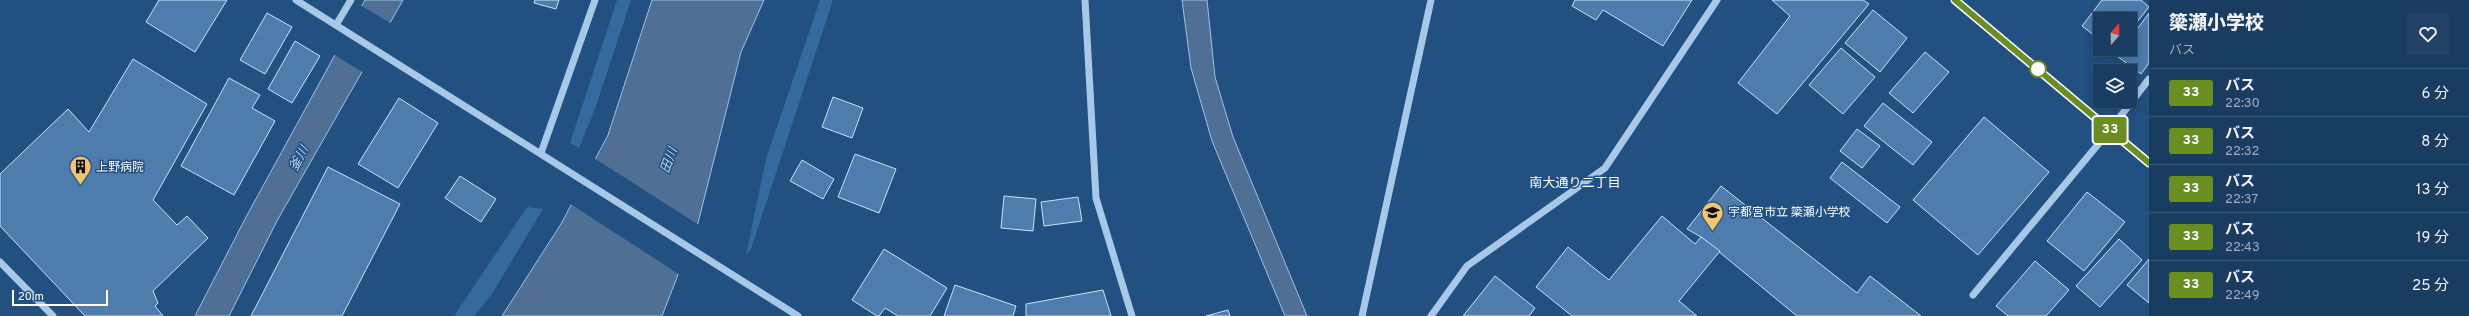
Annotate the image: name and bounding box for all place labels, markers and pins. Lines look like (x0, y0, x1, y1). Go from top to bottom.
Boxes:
unlabelled marker (2029, 60, 2047, 78)
building icon: 上野病院 (67, 154, 93, 187)
place label: 上野病院 (96, 160, 144, 176)
school or university icon: 宇都宮市立 簗瀬小学校 (1700, 199, 1726, 232)
place label: 宇都宮市立 簗瀬小学校 (1728, 205, 1851, 221)

